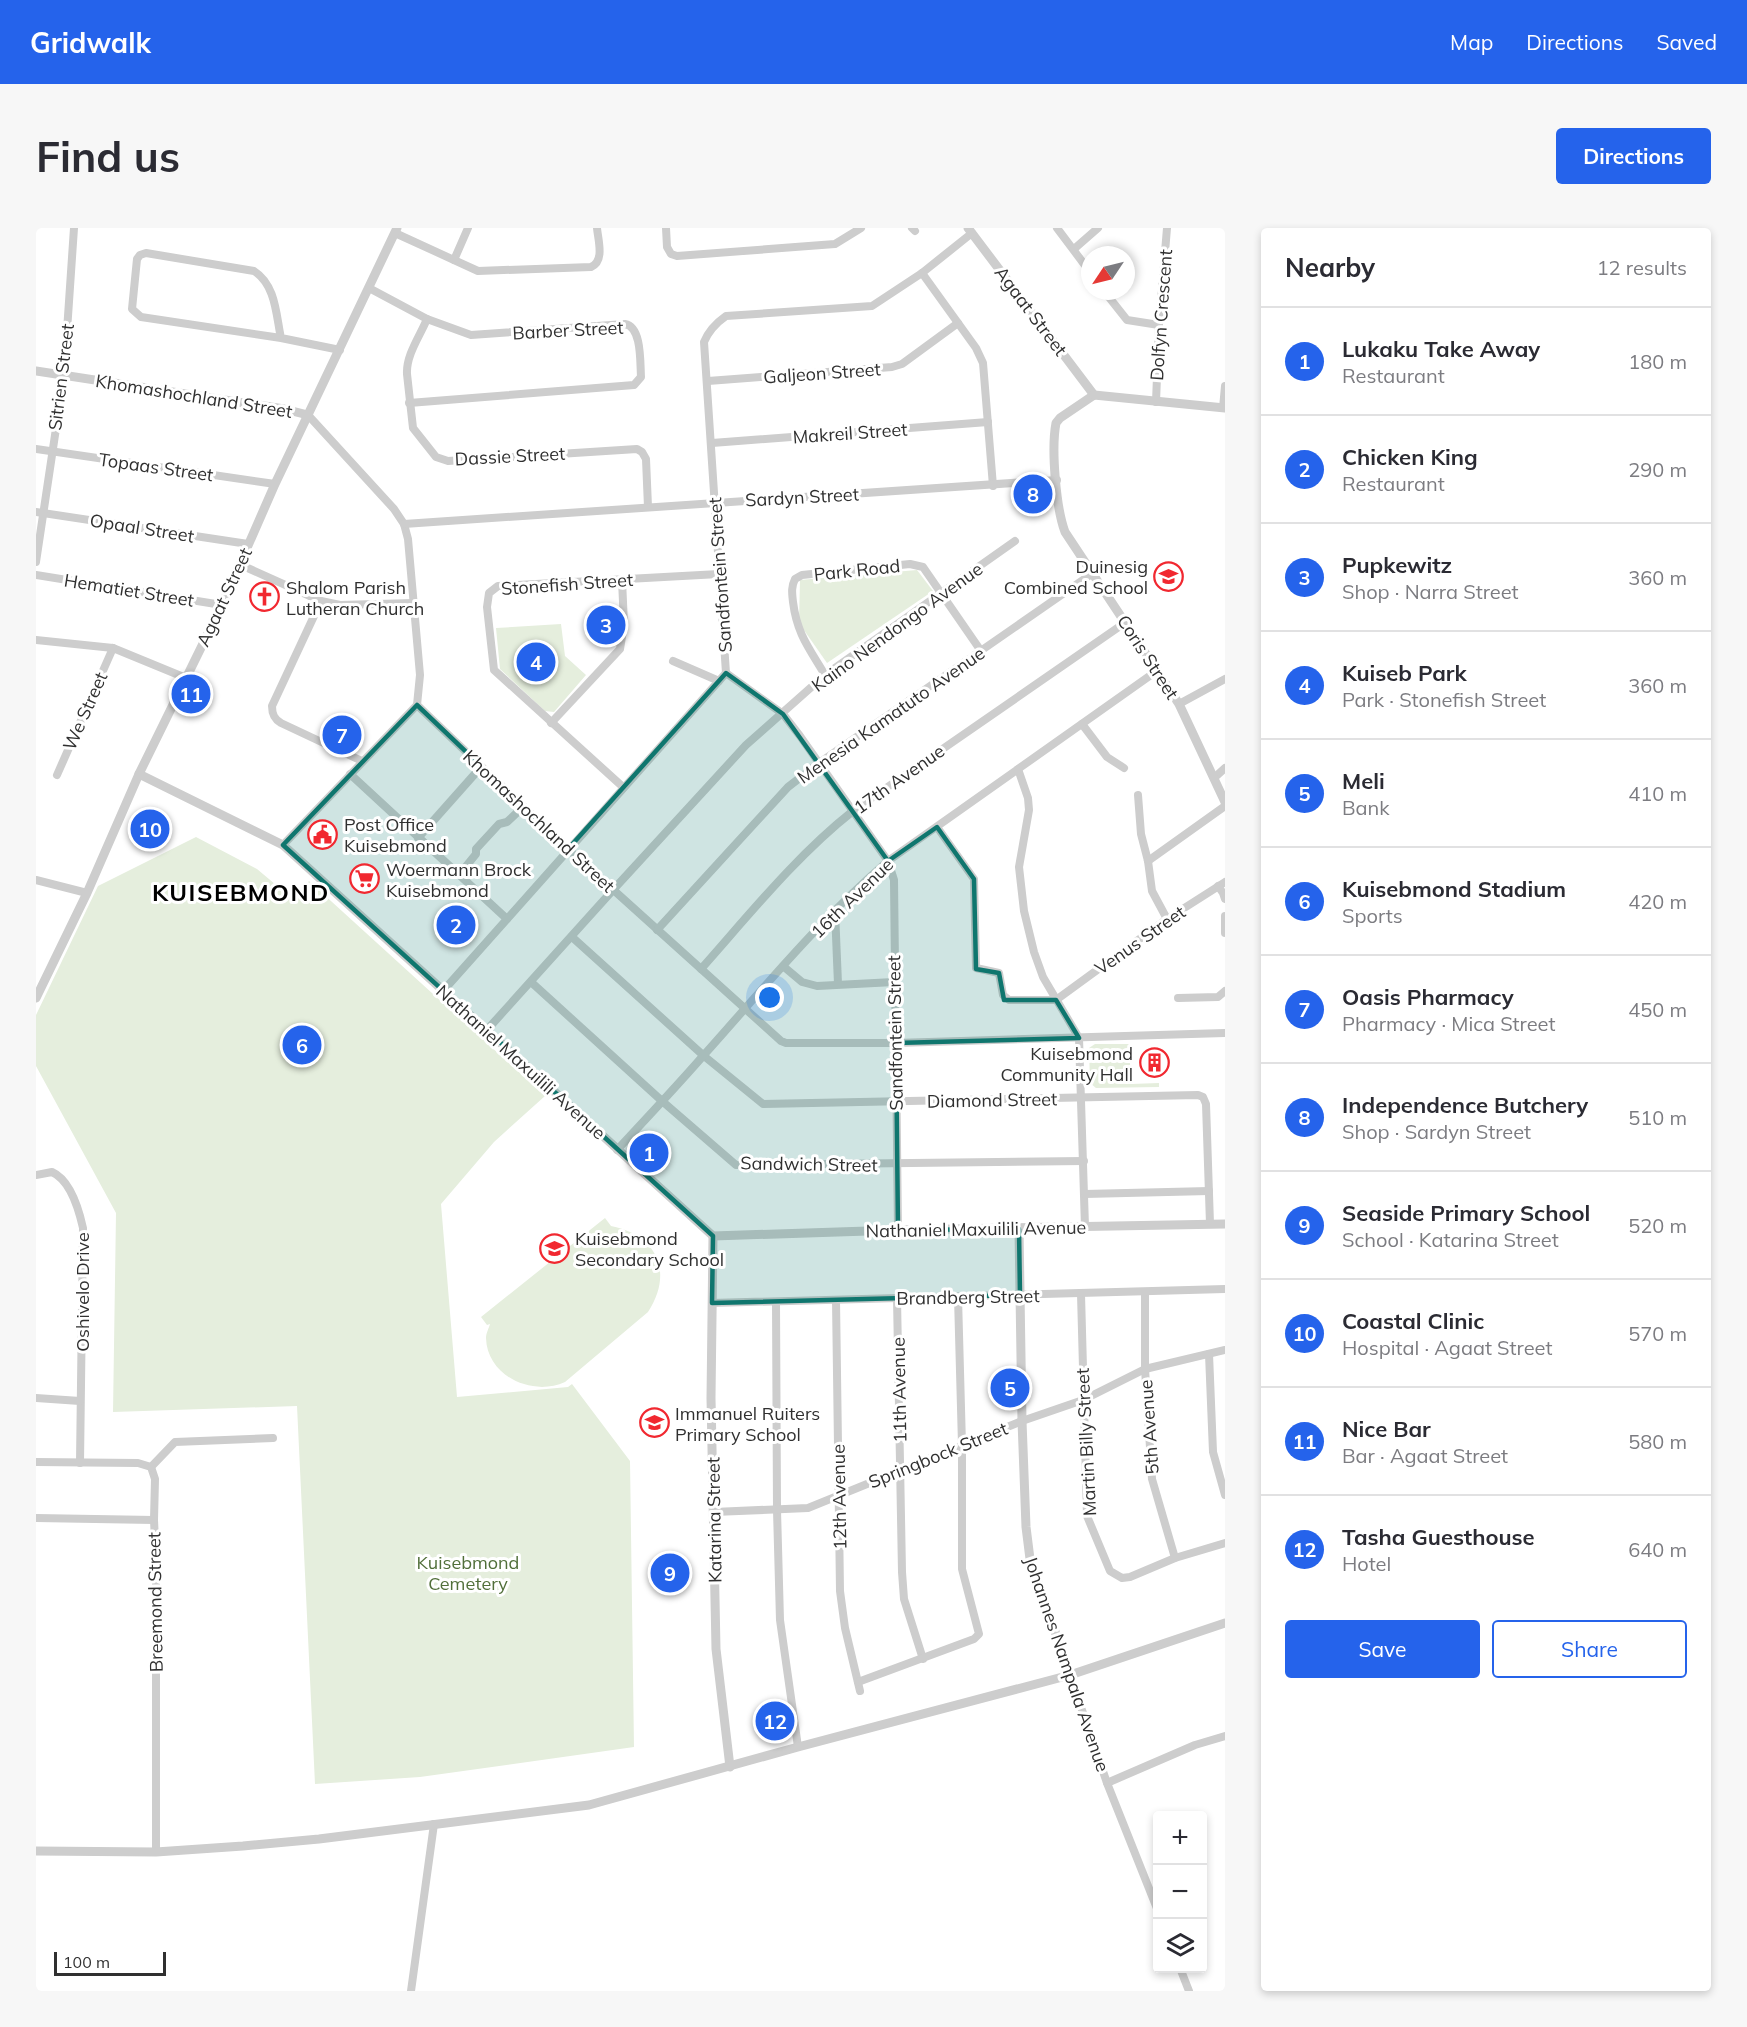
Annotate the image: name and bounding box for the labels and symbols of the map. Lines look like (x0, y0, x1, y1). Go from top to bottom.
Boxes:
north arrow (1081, 246, 1135, 300)
street label: Dolfyn Crescent (1145, 249, 1177, 381)
street label: Agaat Street (990, 262, 1072, 360)
street label: Barber Street (512, 316, 624, 344)
street label: Sitrien Street (43, 322, 79, 432)
street label: Galjeon Street (763, 357, 881, 389)
street label: Khomashochland Street (94, 369, 294, 423)
street label: Makreil Street (792, 418, 908, 448)
street label: Dassie Street (454, 442, 566, 470)
street label: Topaas Street (97, 448, 215, 486)
pin: 8 (1014, 472, 1052, 516)
street label: Sardyn Street (745, 483, 859, 511)
street label: Sandfontein Street (703, 497, 737, 653)
street label: Opaal Street (88, 508, 196, 548)
street label: Agaat Street (191, 544, 257, 650)
street label: Park Road (813, 554, 901, 586)
place label: Duinesig Combined School (1004, 555, 1148, 599)
street label: Kaino Nendongo Avenue (807, 557, 987, 697)
school or university icon: Duinesig Combined School (1153, 560, 1185, 592)
street label: Hematiet Street (62, 568, 196, 612)
street label: Stonefish Street (500, 568, 634, 600)
place label: Shalom Parish Lutheran Church (286, 576, 424, 620)
church icon: Shalom Parish Lutheran Church (249, 581, 281, 613)
pin: 3 (586, 602, 626, 648)
street label: Coris Street (1112, 610, 1184, 704)
pin: 4 (516, 640, 556, 684)
street label: Menesia Kamatuto Avenue (793, 641, 989, 789)
street label: We Street (58, 668, 112, 754)
pin: 11 (172, 672, 210, 716)
pin: 7 (322, 712, 362, 758)
street label: 17th Avenue (849, 739, 949, 819)
street label: Khomashochland Street (458, 745, 620, 897)
pin: 10 (130, 806, 170, 852)
place label: Post Office Kuisebmond (344, 813, 447, 857)
public building icon: Post Office Kuisebmond (307, 818, 339, 850)
street label: 16th Avenue (806, 853, 898, 943)
place label: Woermann Brock Kuisebmond (386, 858, 532, 902)
supermarket icon: Woermann Brock Kuisebmond (349, 863, 381, 895)
district label: KUISEBMOND (152, 877, 330, 907)
street label: Venus Street (1090, 900, 1190, 980)
pin: 2 (436, 902, 476, 948)
street label: Sandfontein Street (882, 955, 908, 1111)
street label: Nathaniel Maxuilili Avenue (431, 980, 611, 1144)
your location (755, 983, 784, 1012)
pin: 6 (282, 1022, 322, 1068)
place label: Kuisebmond Community Hall (1000, 1042, 1133, 1086)
building icon: Kuisebmond Community Hall (1138, 1047, 1170, 1079)
street label: Diamond Street (927, 1087, 1057, 1113)
pin: 1 (630, 1130, 668, 1176)
street label: Sandwich Street (740, 1151, 878, 1177)
street label: Nathaniel Maxuilili Avenue (866, 1216, 1086, 1242)
place label: Kuisebmond Secondary School (575, 1227, 724, 1271)
street label: Oshivelo Drive (71, 1232, 94, 1352)
school or university icon: Kuisebmond Secondary School (538, 1232, 570, 1264)
street label: Brandberg Street (896, 1284, 1040, 1310)
street label: 11th Avenue (887, 1337, 911, 1443)
pin: 5 (990, 1366, 1030, 1410)
street label: Martin Billy Street (1071, 1367, 1101, 1517)
street label: 5th Avenue (1134, 1379, 1164, 1475)
place label: Immanuel Ruiters Primary School (675, 1402, 820, 1446)
school or university icon: Immanuel Ruiters Primary School (638, 1407, 670, 1439)
street label: Springbock Street (865, 1417, 1011, 1493)
street label: 12th Avenue (827, 1444, 851, 1550)
street label: Katarina Street (701, 1457, 727, 1583)
street label: Breemond Street (142, 1532, 168, 1672)
pin: 9 (650, 1550, 690, 1596)
park label: Kuisebmond Cemetery (417, 1551, 519, 1595)
street label: Johannes Nampala Avenue (1019, 1553, 1115, 1775)
pin: 12 (756, 1698, 794, 1744)
scale bar (54, 1949, 166, 1976)

